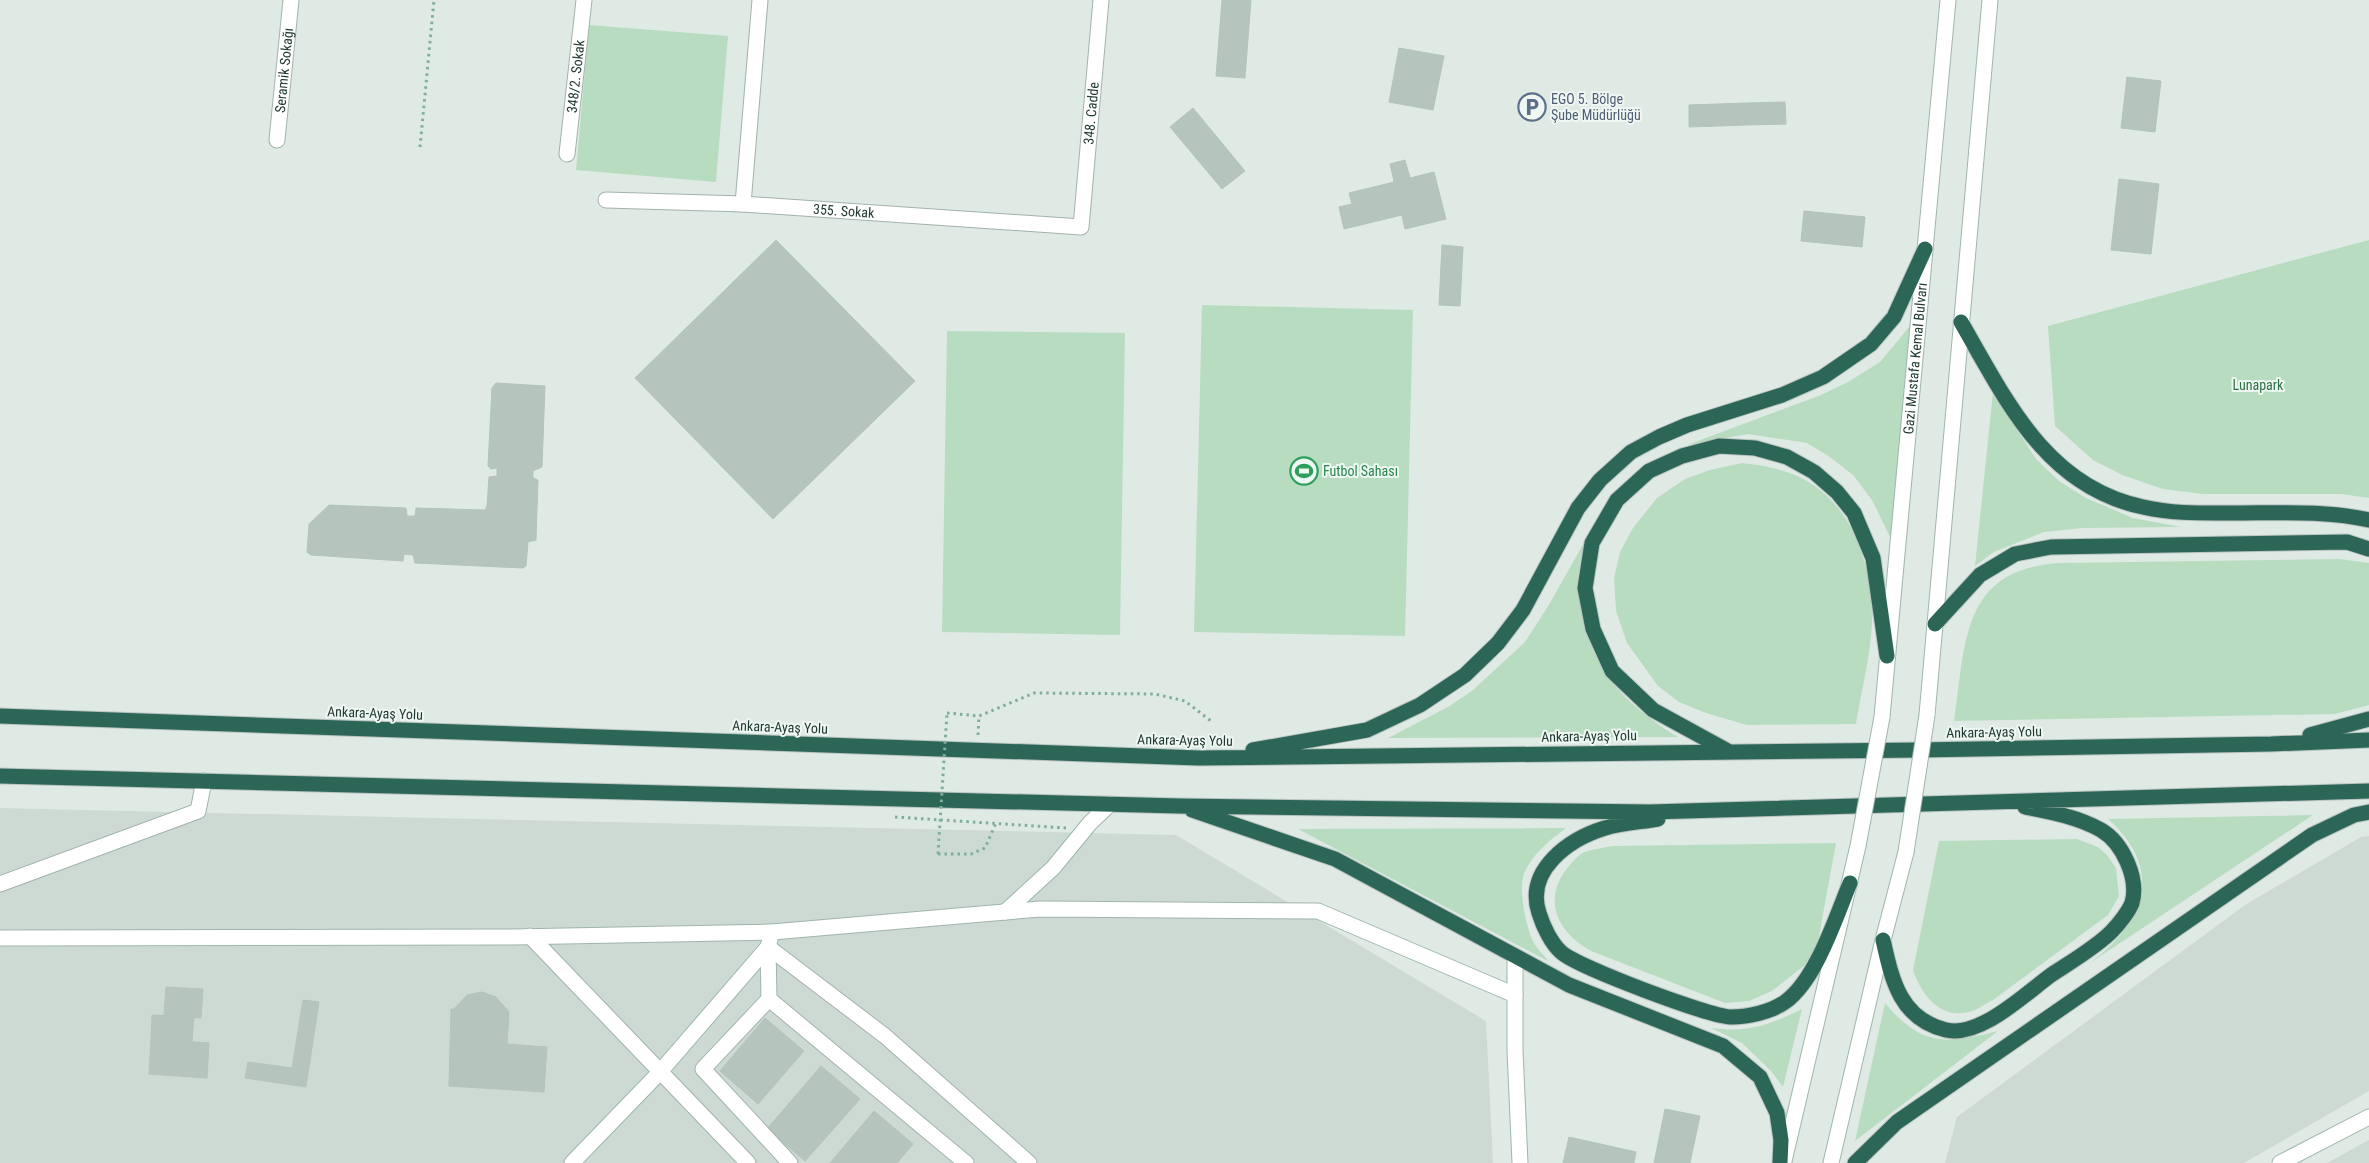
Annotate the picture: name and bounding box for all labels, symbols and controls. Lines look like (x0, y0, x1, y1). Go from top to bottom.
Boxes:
street label: Seramik Sokağı (272, 27, 296, 114)
street label: 348/2. Sokak (564, 38, 588, 114)
street label: 348. Cadde (1080, 81, 1102, 145)
place label: EGO 5. Bölge Şube Müdürlüğü (1551, 91, 1641, 123)
parking icon: EGO 5. Bölge Şube Müdürlüğü (1517, 92, 1547, 122)
street label: 355. Sokak (813, 201, 876, 221)
street label: Gazi Mustafa Kemal Bulvarı (1900, 282, 1930, 435)
park label: Lunapark (2233, 377, 2284, 393)
sports icon: Futbol Sahası (1289, 456, 1319, 486)
place label: Futbol Sahası (1323, 463, 1398, 479)
street label: Ankara-Ayaş Yolu (327, 703, 423, 723)
street label: Ankara-Ayaş Yolu (732, 717, 828, 737)
street label: Ankara-Ayaş Yolu (1946, 723, 2042, 741)
street label: Ankara-Ayaş Yolu (1541, 727, 1637, 745)
street label: Ankara-Ayaş Yolu (1137, 731, 1233, 749)

